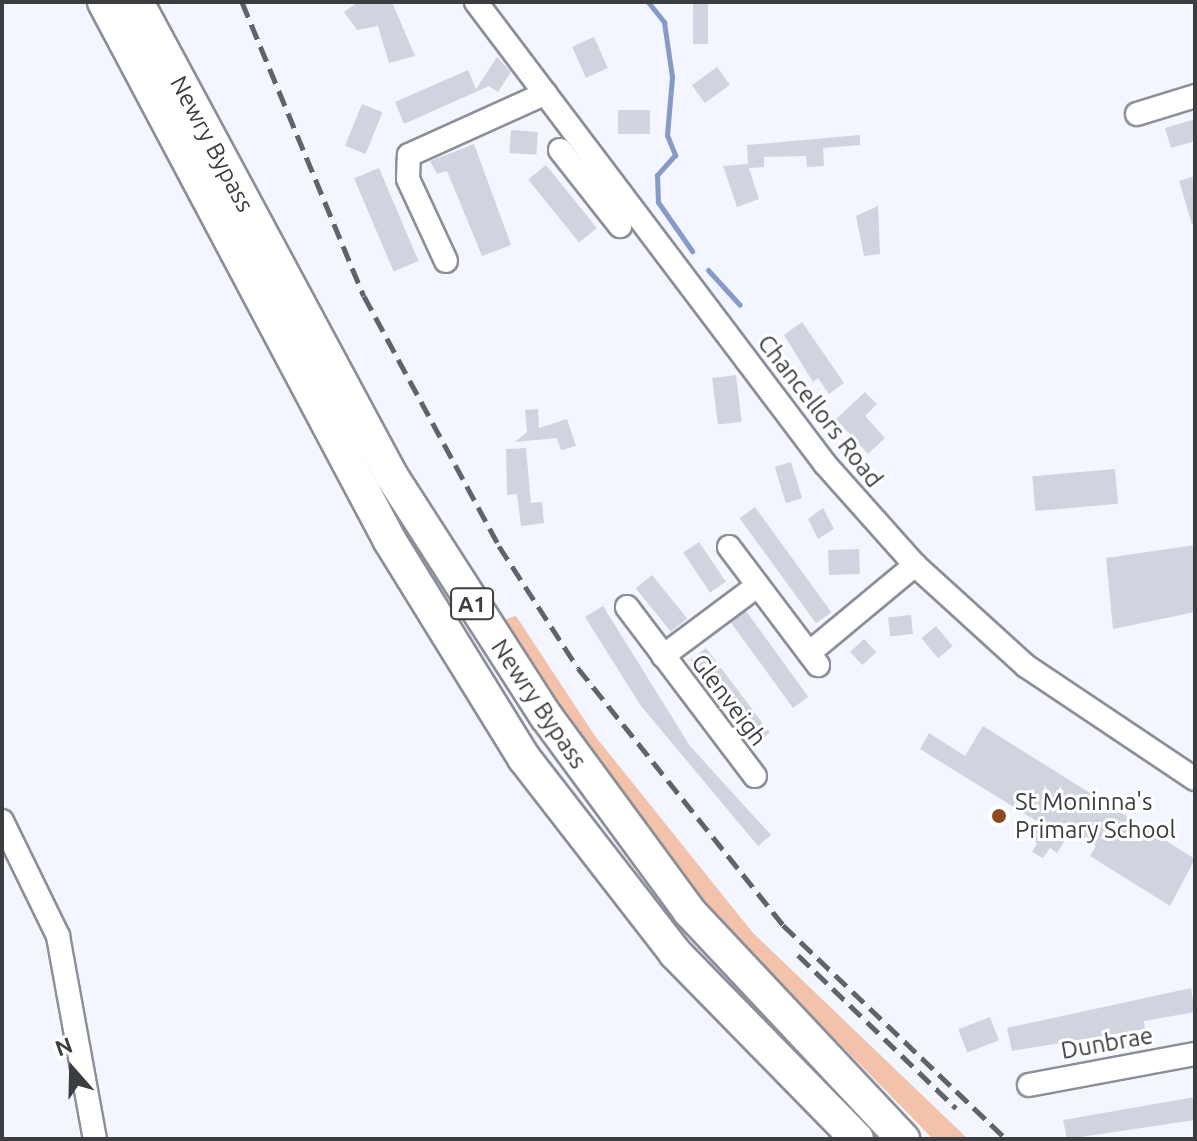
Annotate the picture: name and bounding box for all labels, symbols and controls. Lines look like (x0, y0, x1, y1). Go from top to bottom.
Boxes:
street label: Newry Bypass (164, 71, 260, 217)
street label: Chancellors Road (751, 329, 889, 493)
road number: A1 (450, 586, 494, 622)
street label: Newry Bypass (485, 634, 593, 774)
street label: Glenveigh (685, 648, 773, 752)
place label: St Moninna's Primary School (1015, 788, 1176, 844)
marker: St Moninna's Primary School (990, 807, 1008, 825)
street label: Dunbrae (1059, 1021, 1155, 1065)
north arrow (32, 1029, 112, 1109)
text: N (52, 1031, 76, 1061)

